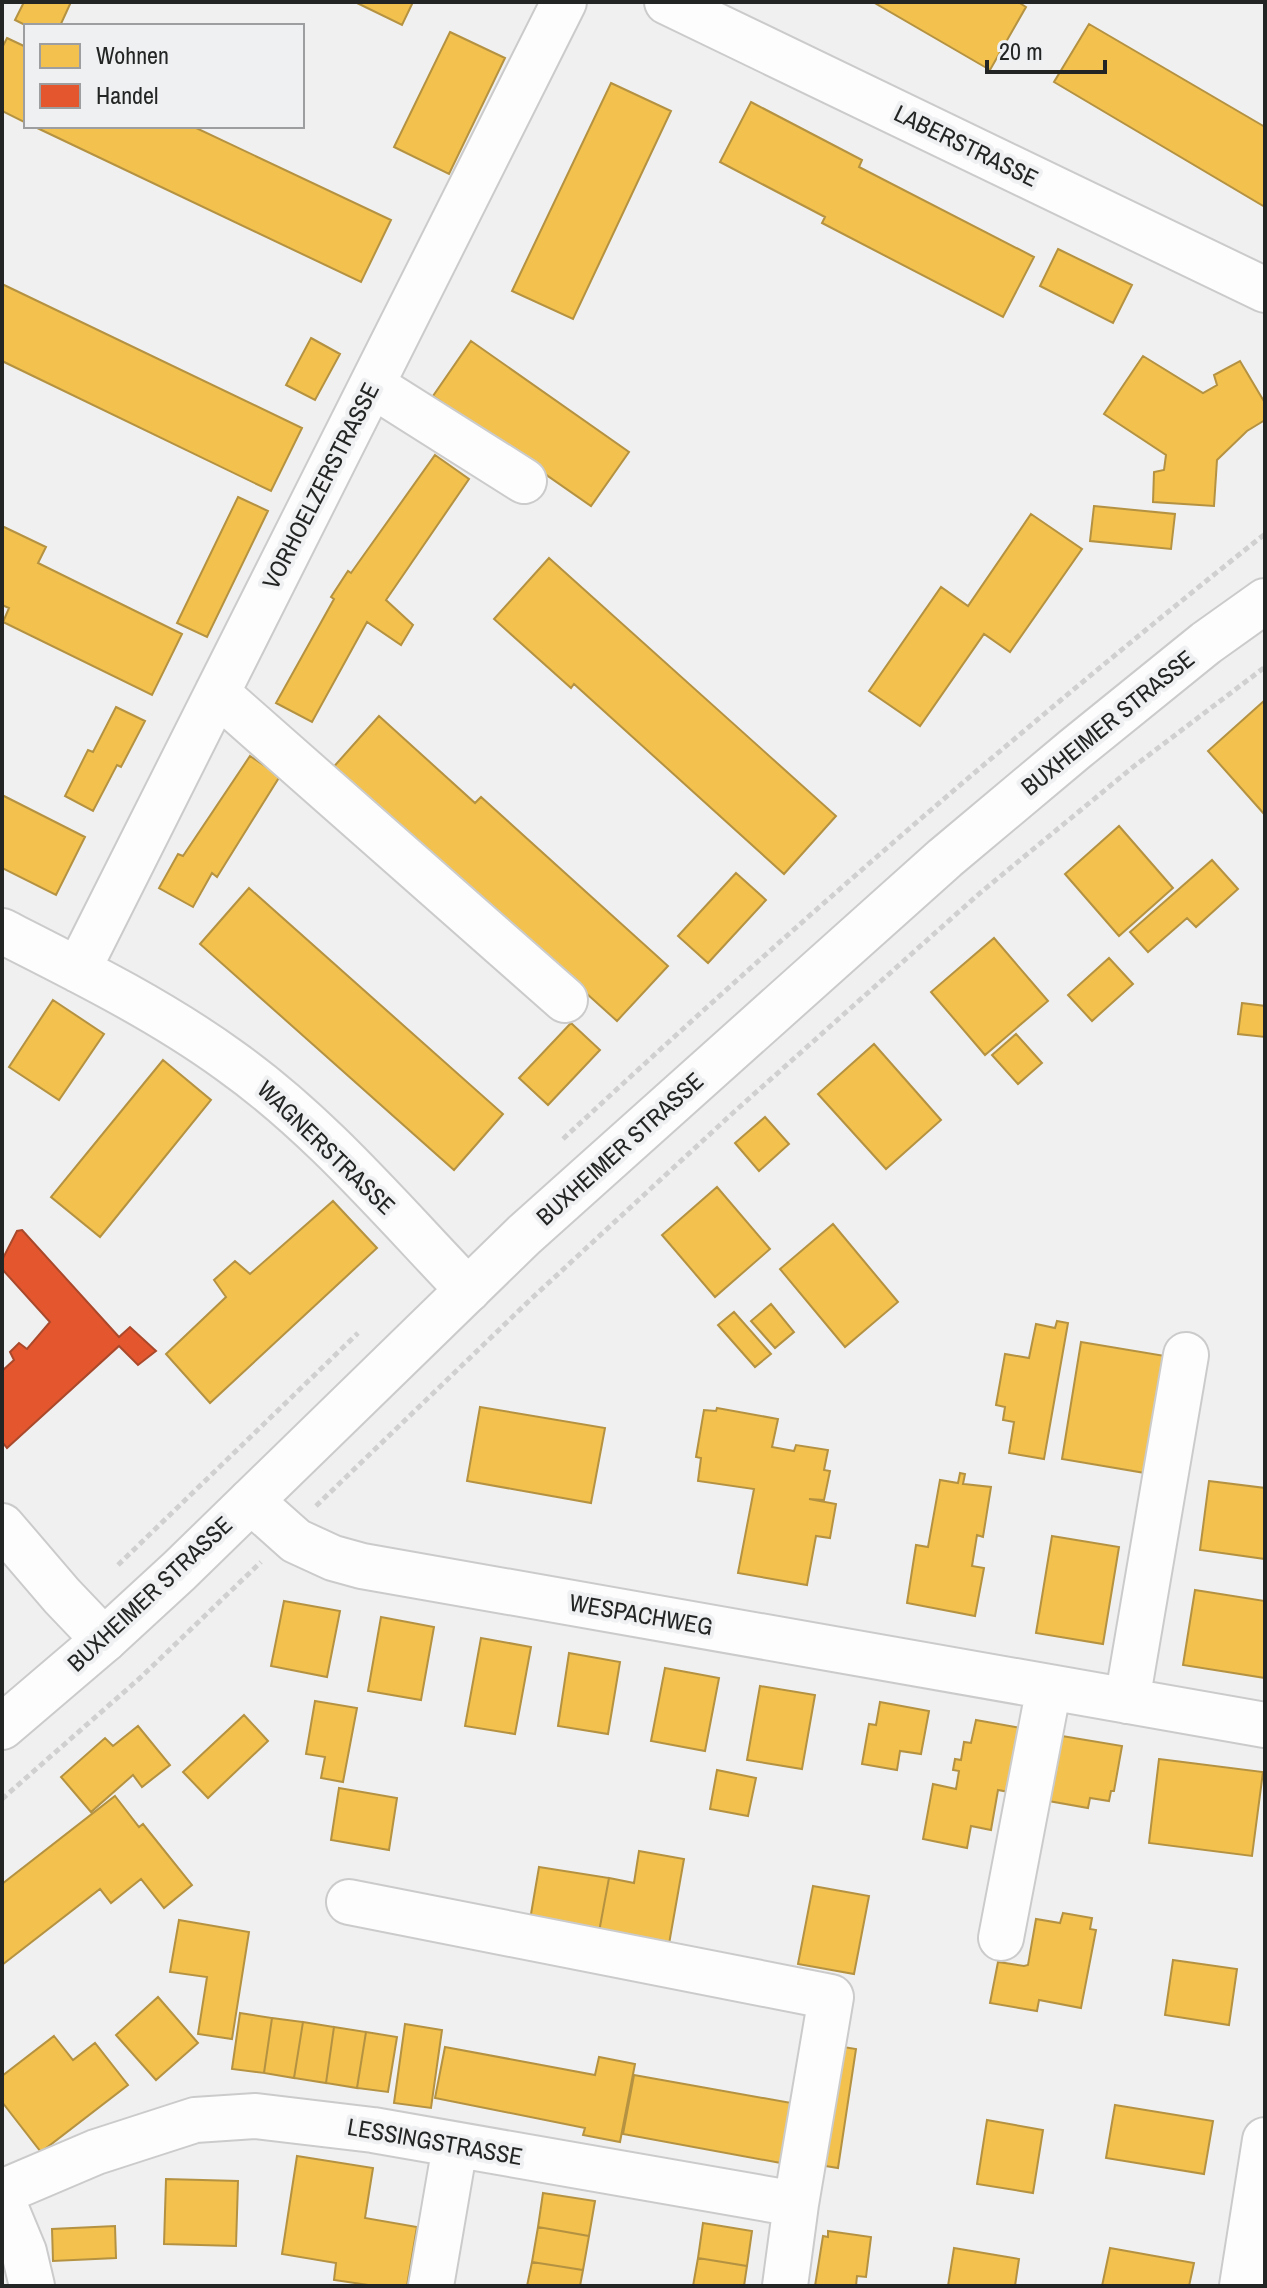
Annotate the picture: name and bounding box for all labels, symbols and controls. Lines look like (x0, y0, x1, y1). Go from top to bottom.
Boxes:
legend (24, 24, 304, 128)
scale bar (987, 24, 1105, 74)
text: 20 m (999, 35, 1043, 67)
text: Wohnen (96, 39, 169, 71)
text: Handel (96, 79, 158, 111)
street label: LABERSTRASSE (889, 96, 1044, 194)
street label: VORHOELZERSTRASSE (254, 377, 386, 594)
street label: BUXHEIMER STRASSE (1014, 642, 1201, 802)
street label: BUXHEIMER STRASSE (529, 1065, 710, 1232)
street label: WAGNERSTRASSE (251, 1073, 402, 1221)
street label: BUXHEIMER STRASSE (60, 1508, 239, 1678)
street label: WESPACHWEG (567, 1586, 715, 1642)
street label: LESSINGSTRASSE (345, 2110, 525, 2172)

